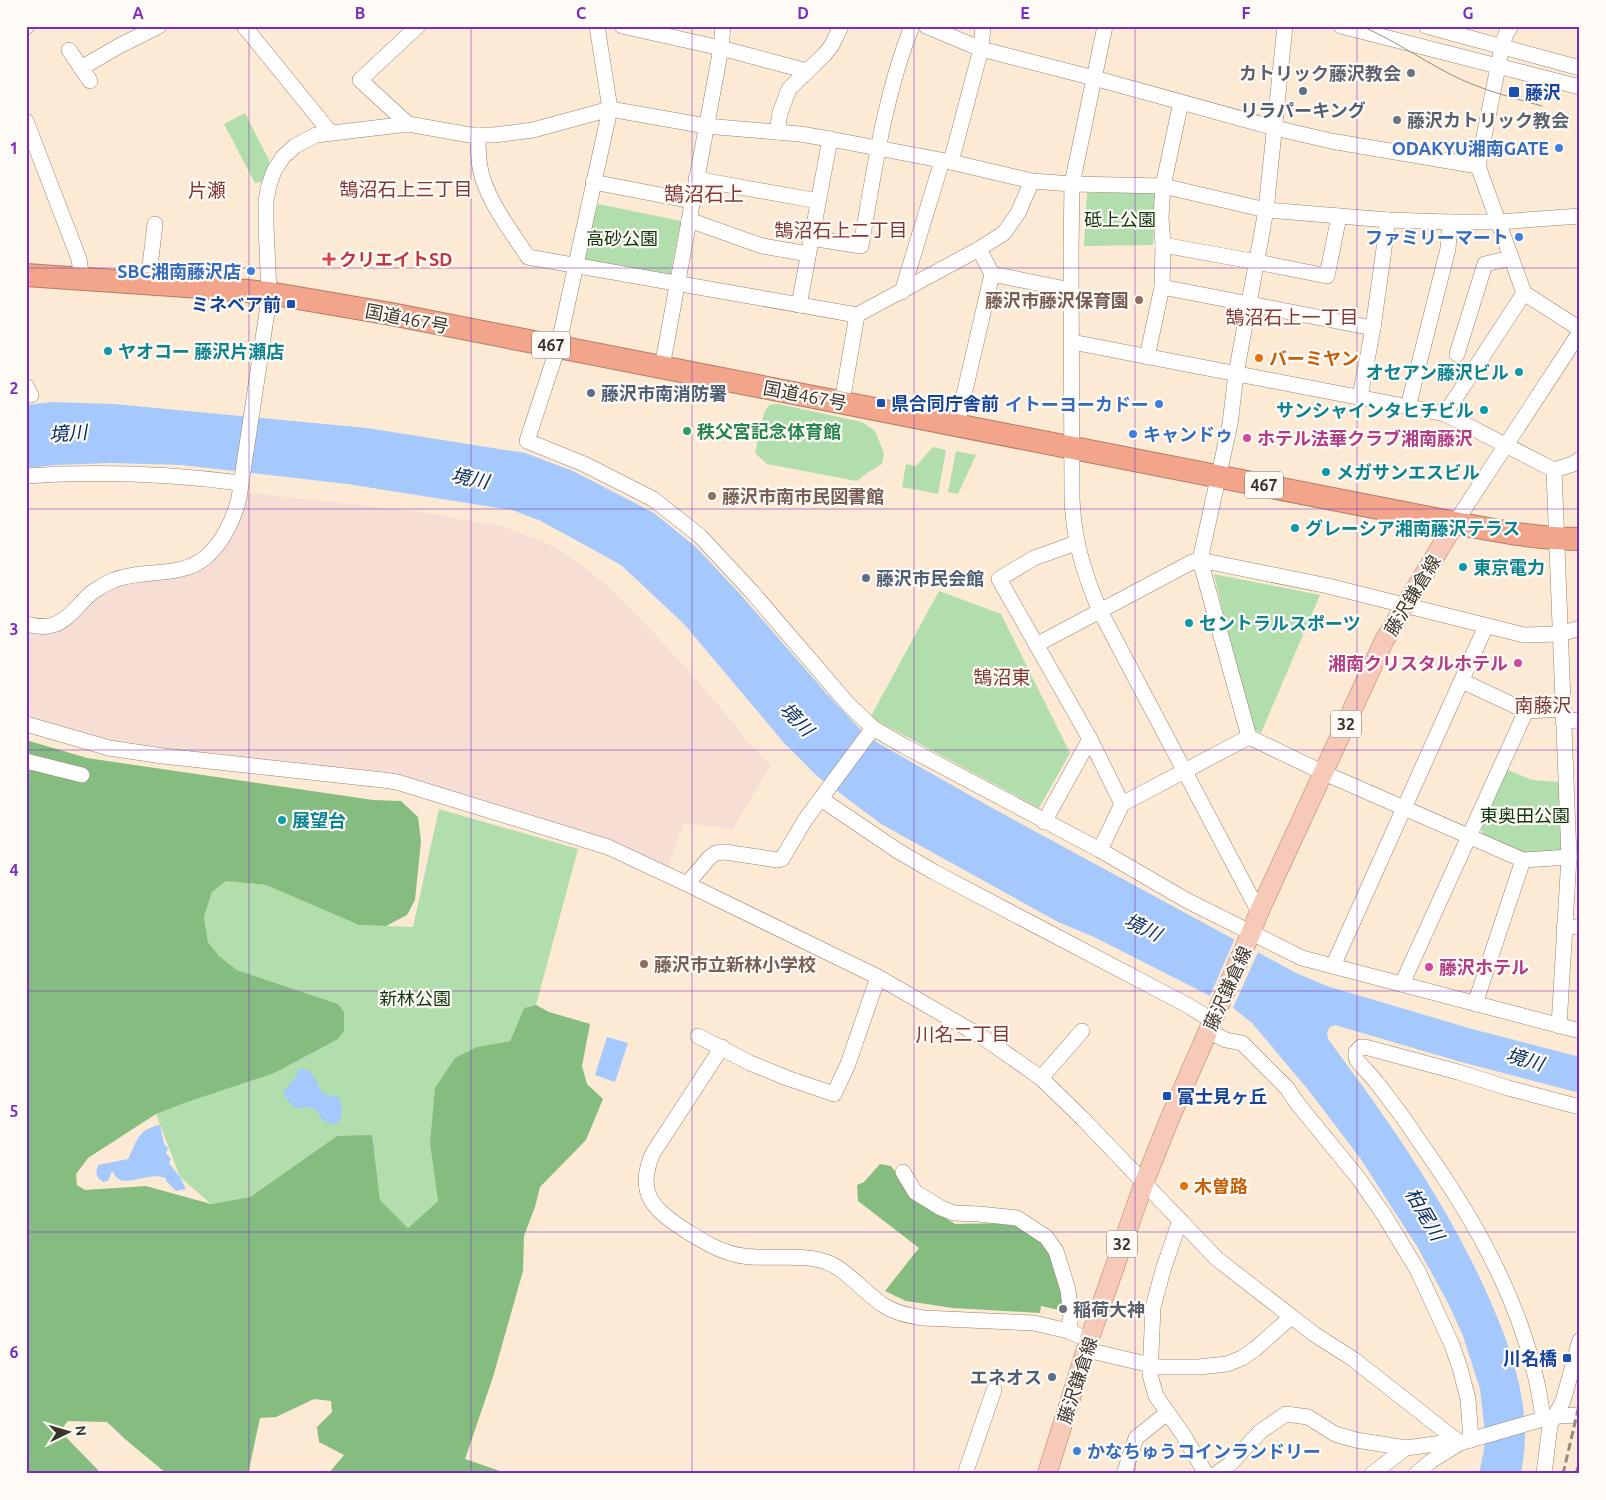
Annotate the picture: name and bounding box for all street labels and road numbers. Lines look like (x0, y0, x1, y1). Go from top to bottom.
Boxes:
street label: 国道467号 (364, 300, 450, 336)
road number: 467 (532, 332, 570, 358)
street label: 国道467号 (762, 377, 848, 413)
road number: 467 (1245, 472, 1283, 498)
street label: 藤沢鎌倉線 (1380, 551, 1444, 639)
road number: 32 (1331, 711, 1361, 738)
street label: 藤沢鎌倉線 (1200, 943, 1254, 1033)
road number: 32 (1107, 1230, 1137, 1258)
street label: 藤沢鎌倉線 (1054, 1334, 1100, 1426)

